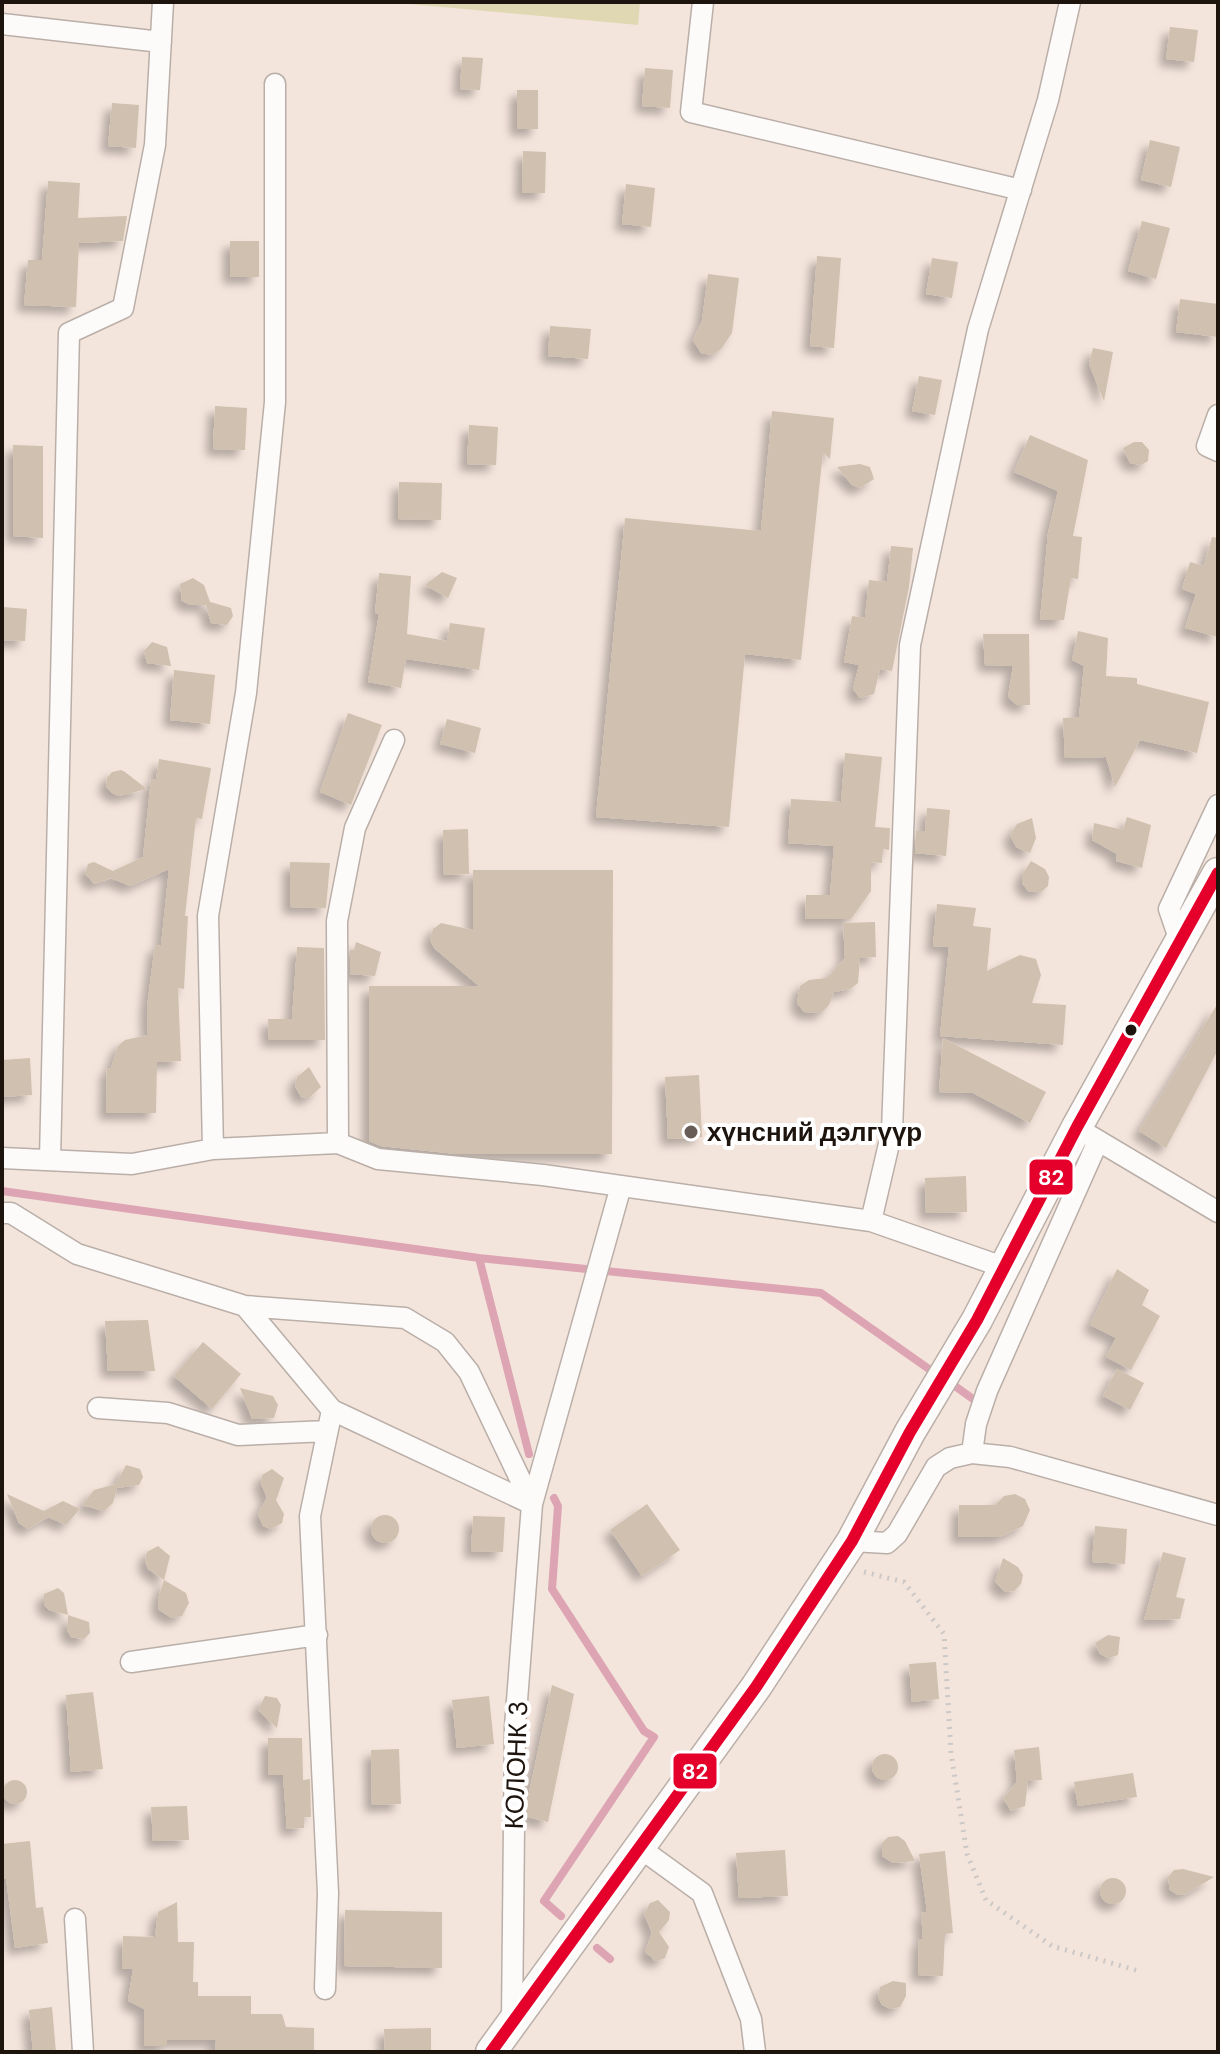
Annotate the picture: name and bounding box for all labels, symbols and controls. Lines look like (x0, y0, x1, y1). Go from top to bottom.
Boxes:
unlabelled marker (1123, 1022, 1139, 1038)
place label: хүнсний дэлгүүр (707, 1115, 922, 1149)
marker: хүнсний дэлгүүр (682, 1123, 700, 1141)
line badge: 82 (1028, 1158, 1074, 1196)
text: 82 (1038, 1163, 1064, 1192)
street label: КОЛОНК 3 (497, 1700, 535, 1830)
line badge: 82 (672, 1752, 718, 1790)
text: 82 (682, 1757, 708, 1786)

